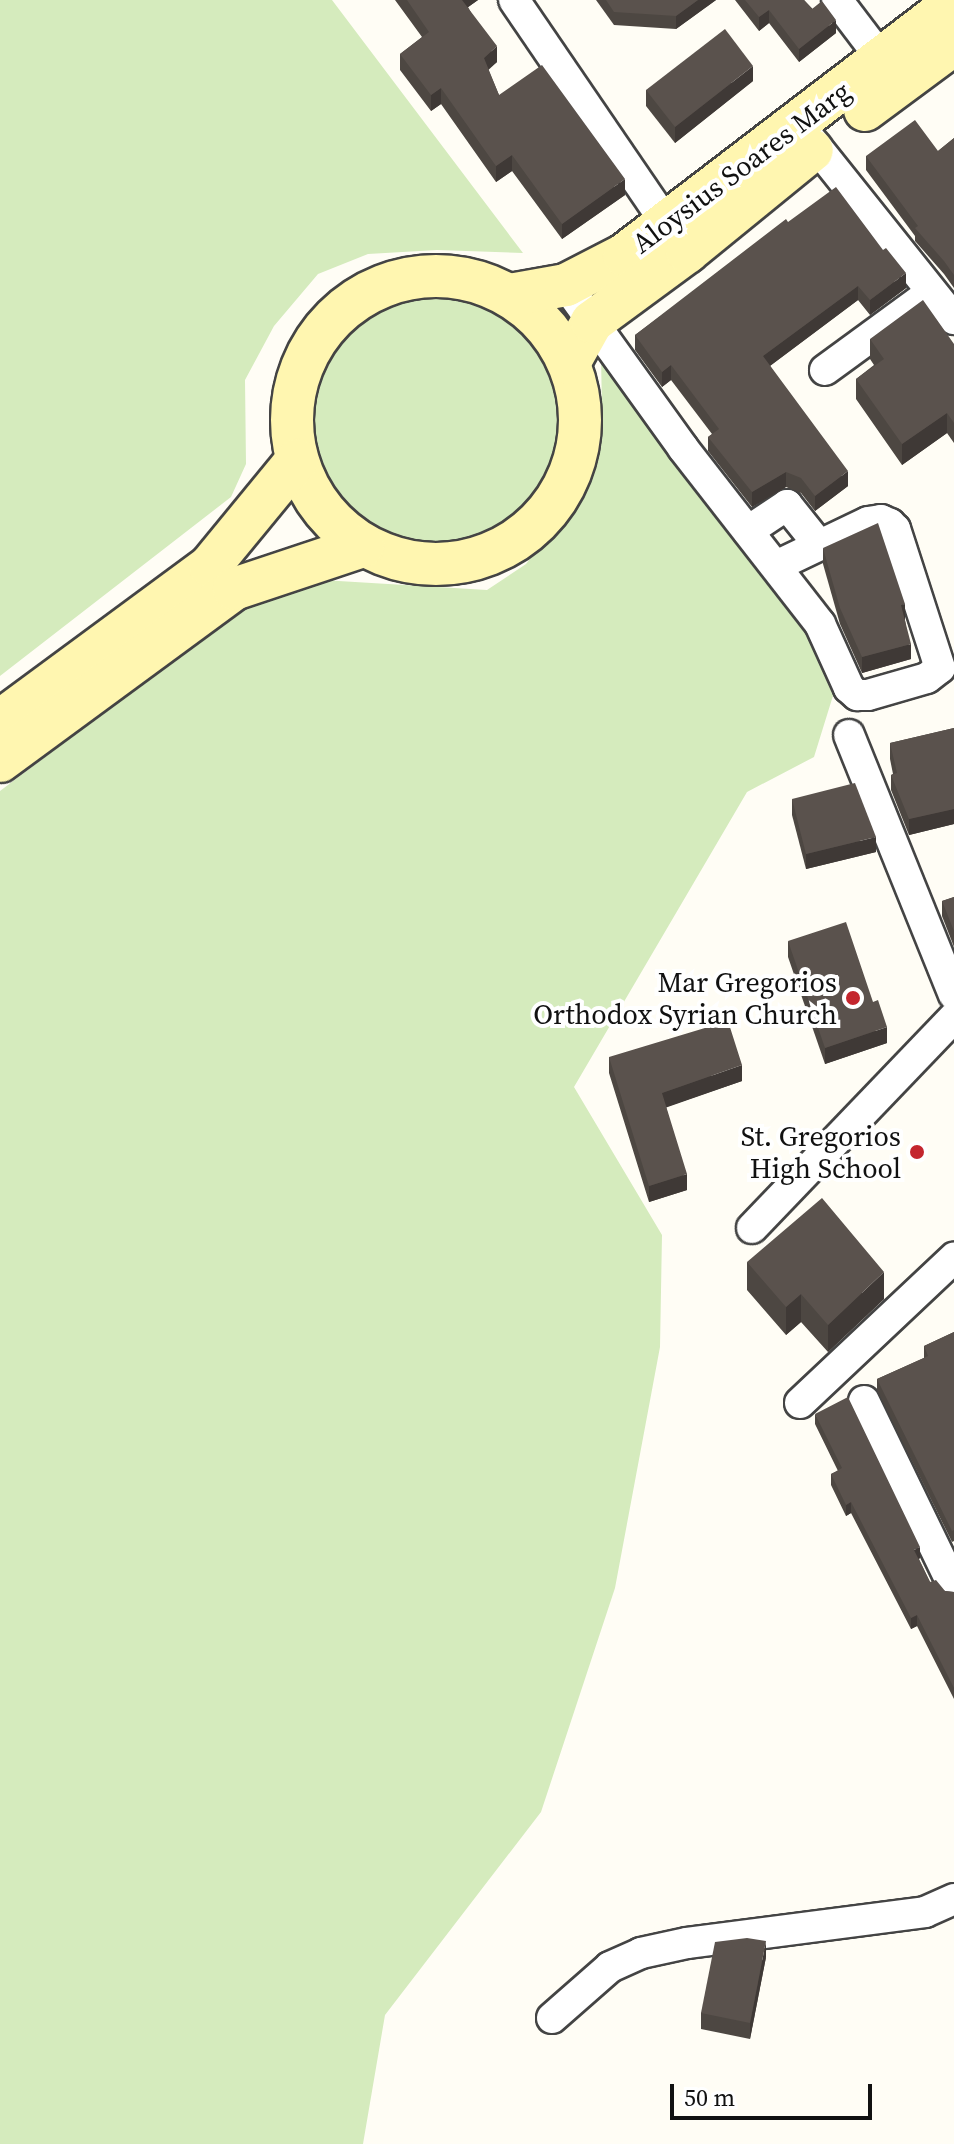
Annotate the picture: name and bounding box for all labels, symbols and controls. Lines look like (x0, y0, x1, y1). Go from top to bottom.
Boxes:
street label: Aloysius Soares Marg (625, 74, 857, 260)
place label: Mar Gregorios Orthodox Syrian Church (533, 965, 837, 1031)
marker: Mar Gregorios Orthodox Syrian Church (844, 989, 862, 1007)
place label: St. Gregorios High School (741, 1119, 901, 1185)
marker: St. Gregorios High School (908, 1143, 926, 1161)
scale bar (674, 2068, 876, 2118)
text: 50 m (684, 2081, 735, 2114)

